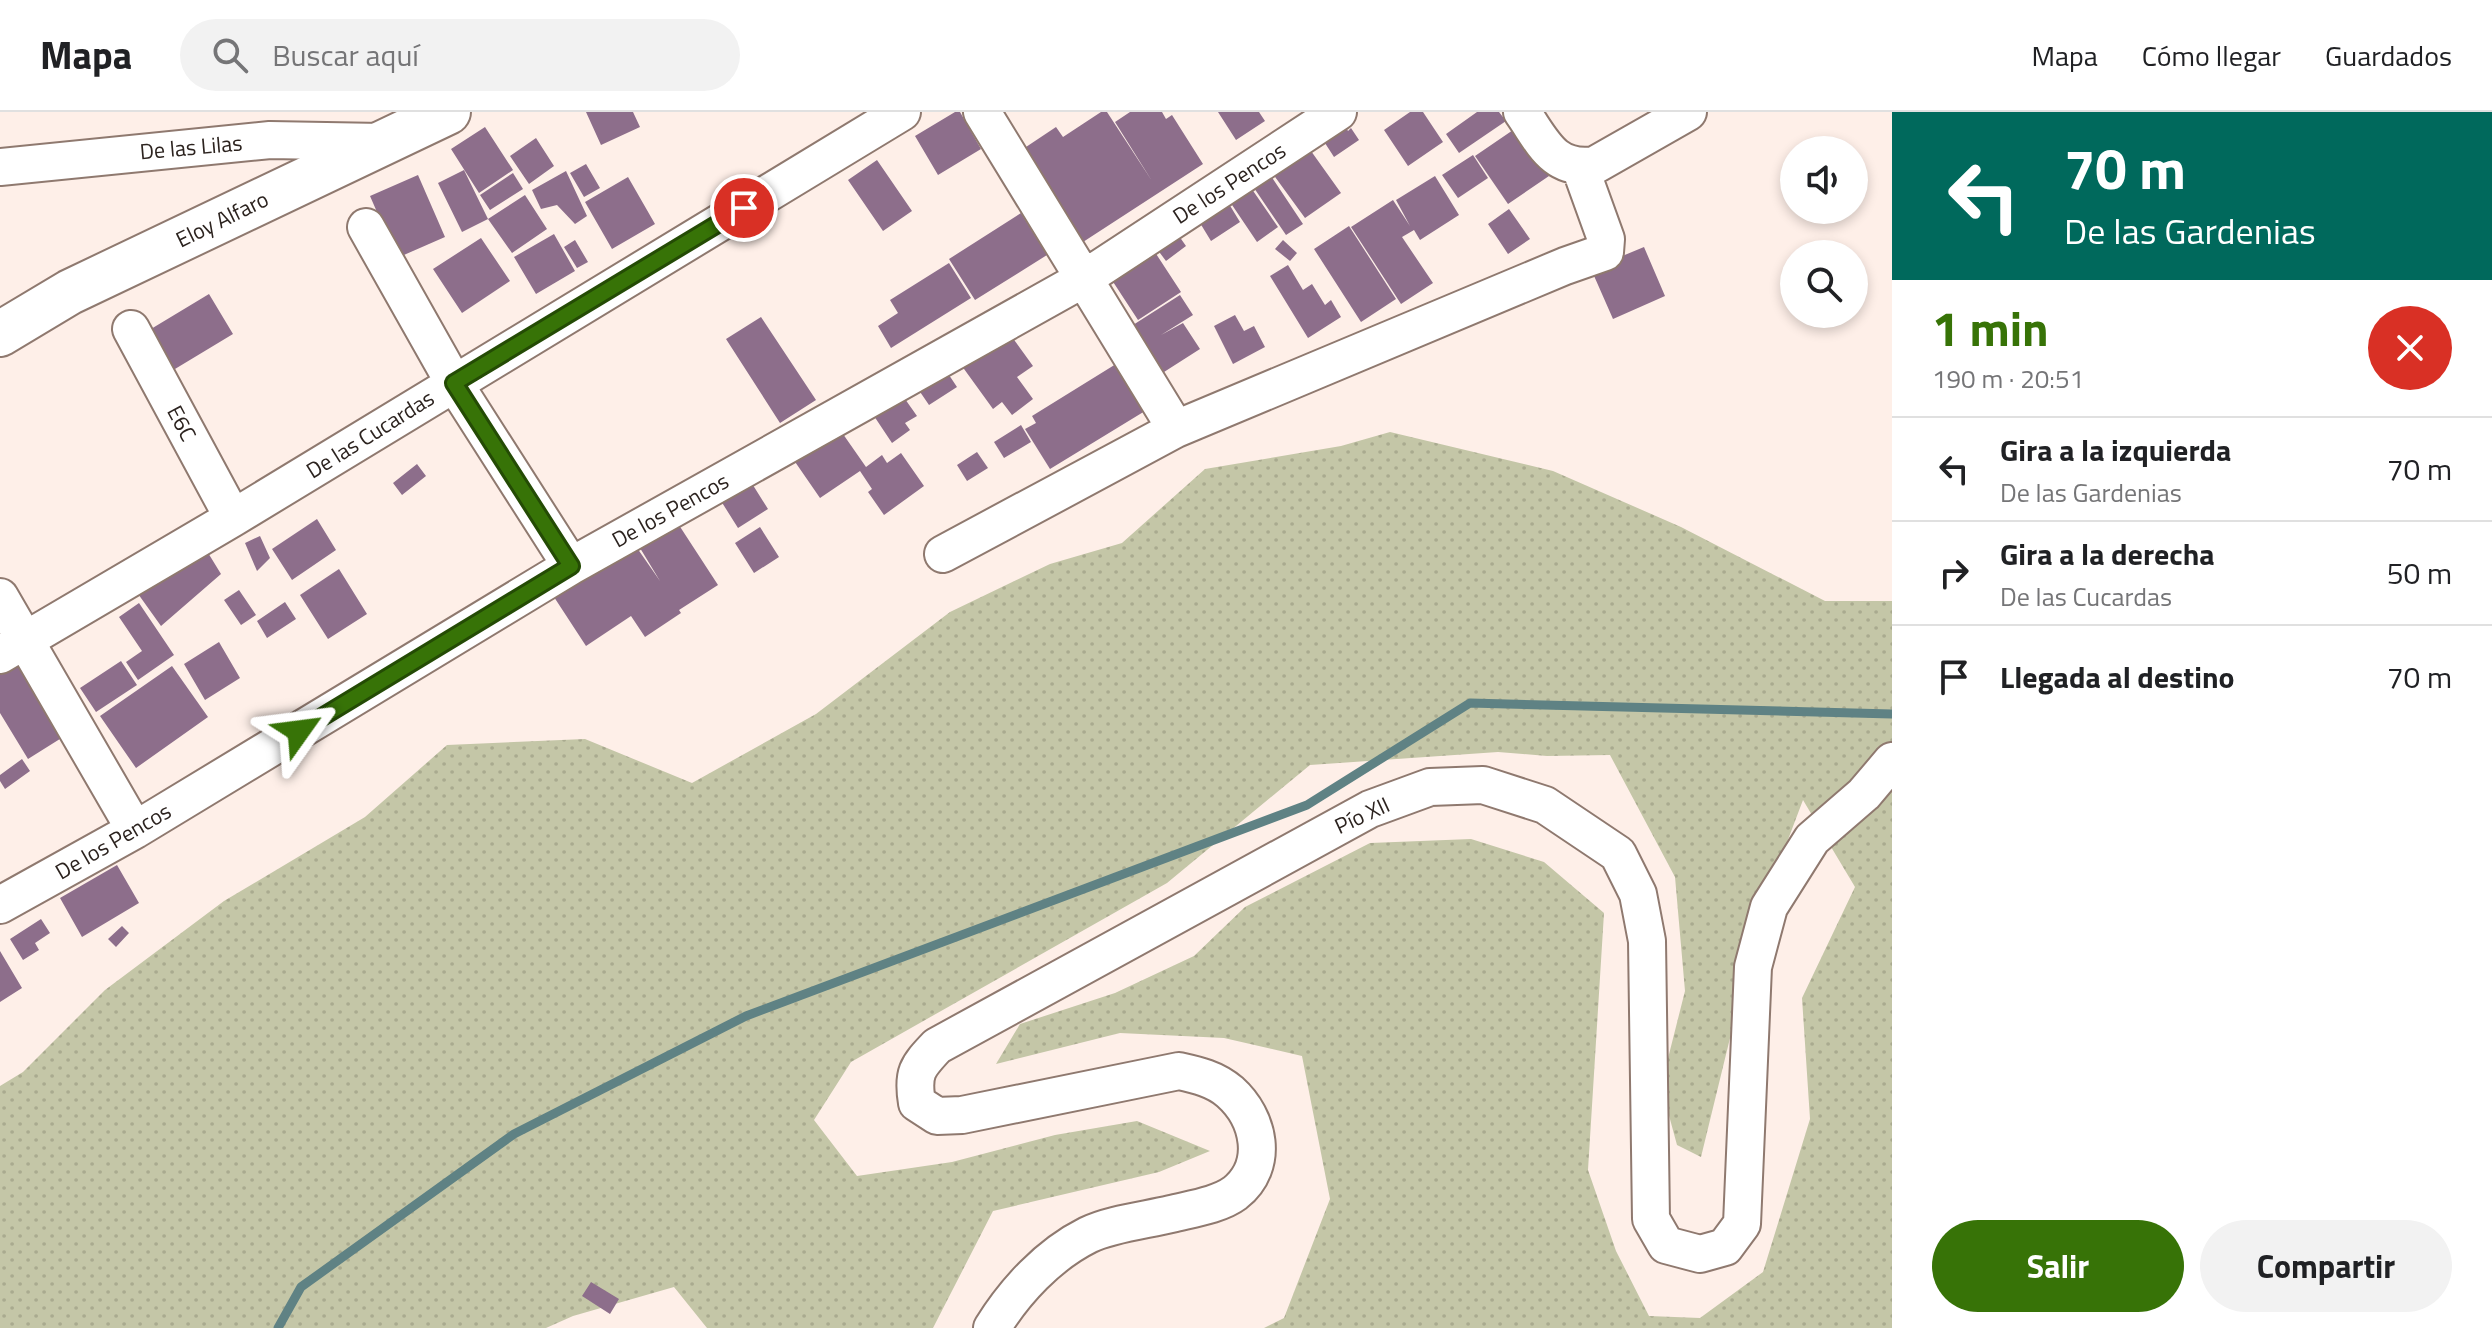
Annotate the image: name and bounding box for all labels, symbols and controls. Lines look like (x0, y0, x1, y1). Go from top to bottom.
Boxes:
search box (180, 19, 740, 91)
text: Mapa (40, 26, 132, 84)
text: Buscar aquí (272, 32, 419, 78)
icon: search (208, 33, 252, 77)
text: Mapa (2031, 34, 2098, 77)
text: Cómo llegar (2142, 34, 2281, 77)
text: Guardados (2325, 34, 2452, 77)
street label: De las Lilas (138, 126, 244, 168)
text: 70 m (2064, 126, 2186, 211)
street label: De los Pencos (1166, 134, 1292, 232)
map controls (1780, 136, 1868, 328)
button: sound (1780, 136, 1868, 224)
icon: left (1932, 144, 2036, 248)
pin (710, 174, 778, 242)
street label: Eloy Alfaro (170, 182, 274, 256)
icon: arrive (722, 186, 766, 230)
text: De las Gardenias (2064, 203, 2316, 258)
button: search (1780, 240, 1868, 328)
text: 1 min (1932, 292, 2049, 365)
button: close (2368, 306, 2452, 390)
text: 190 m · 20:51 (1932, 359, 2084, 398)
street label: De las Cucardas (299, 381, 441, 487)
street label: E6C (158, 399, 206, 447)
text: Gira a la izquierda (2000, 427, 2231, 473)
text: 70 m (2387, 446, 2452, 492)
icon: left (1932, 447, 1976, 491)
street label: De los Pencos (605, 464, 735, 556)
text: De las Gardenias (2000, 473, 2182, 512)
text: Gira a la derecha (2000, 531, 2215, 577)
text: 50 m (2387, 550, 2452, 596)
icon: right (1932, 551, 1976, 595)
text: De las Cucardas (2000, 577, 2172, 616)
text: Llegada al destino (2000, 654, 2234, 700)
text: 70 m (2387, 654, 2452, 700)
icon: arrive (1932, 655, 1976, 699)
position arrow (257, 689, 341, 773)
street label: Pío XII (1329, 787, 1395, 843)
street label: De los Pencos (49, 794, 177, 888)
button: Salir (1932, 1220, 2184, 1312)
button: Compartir (2200, 1220, 2452, 1312)

